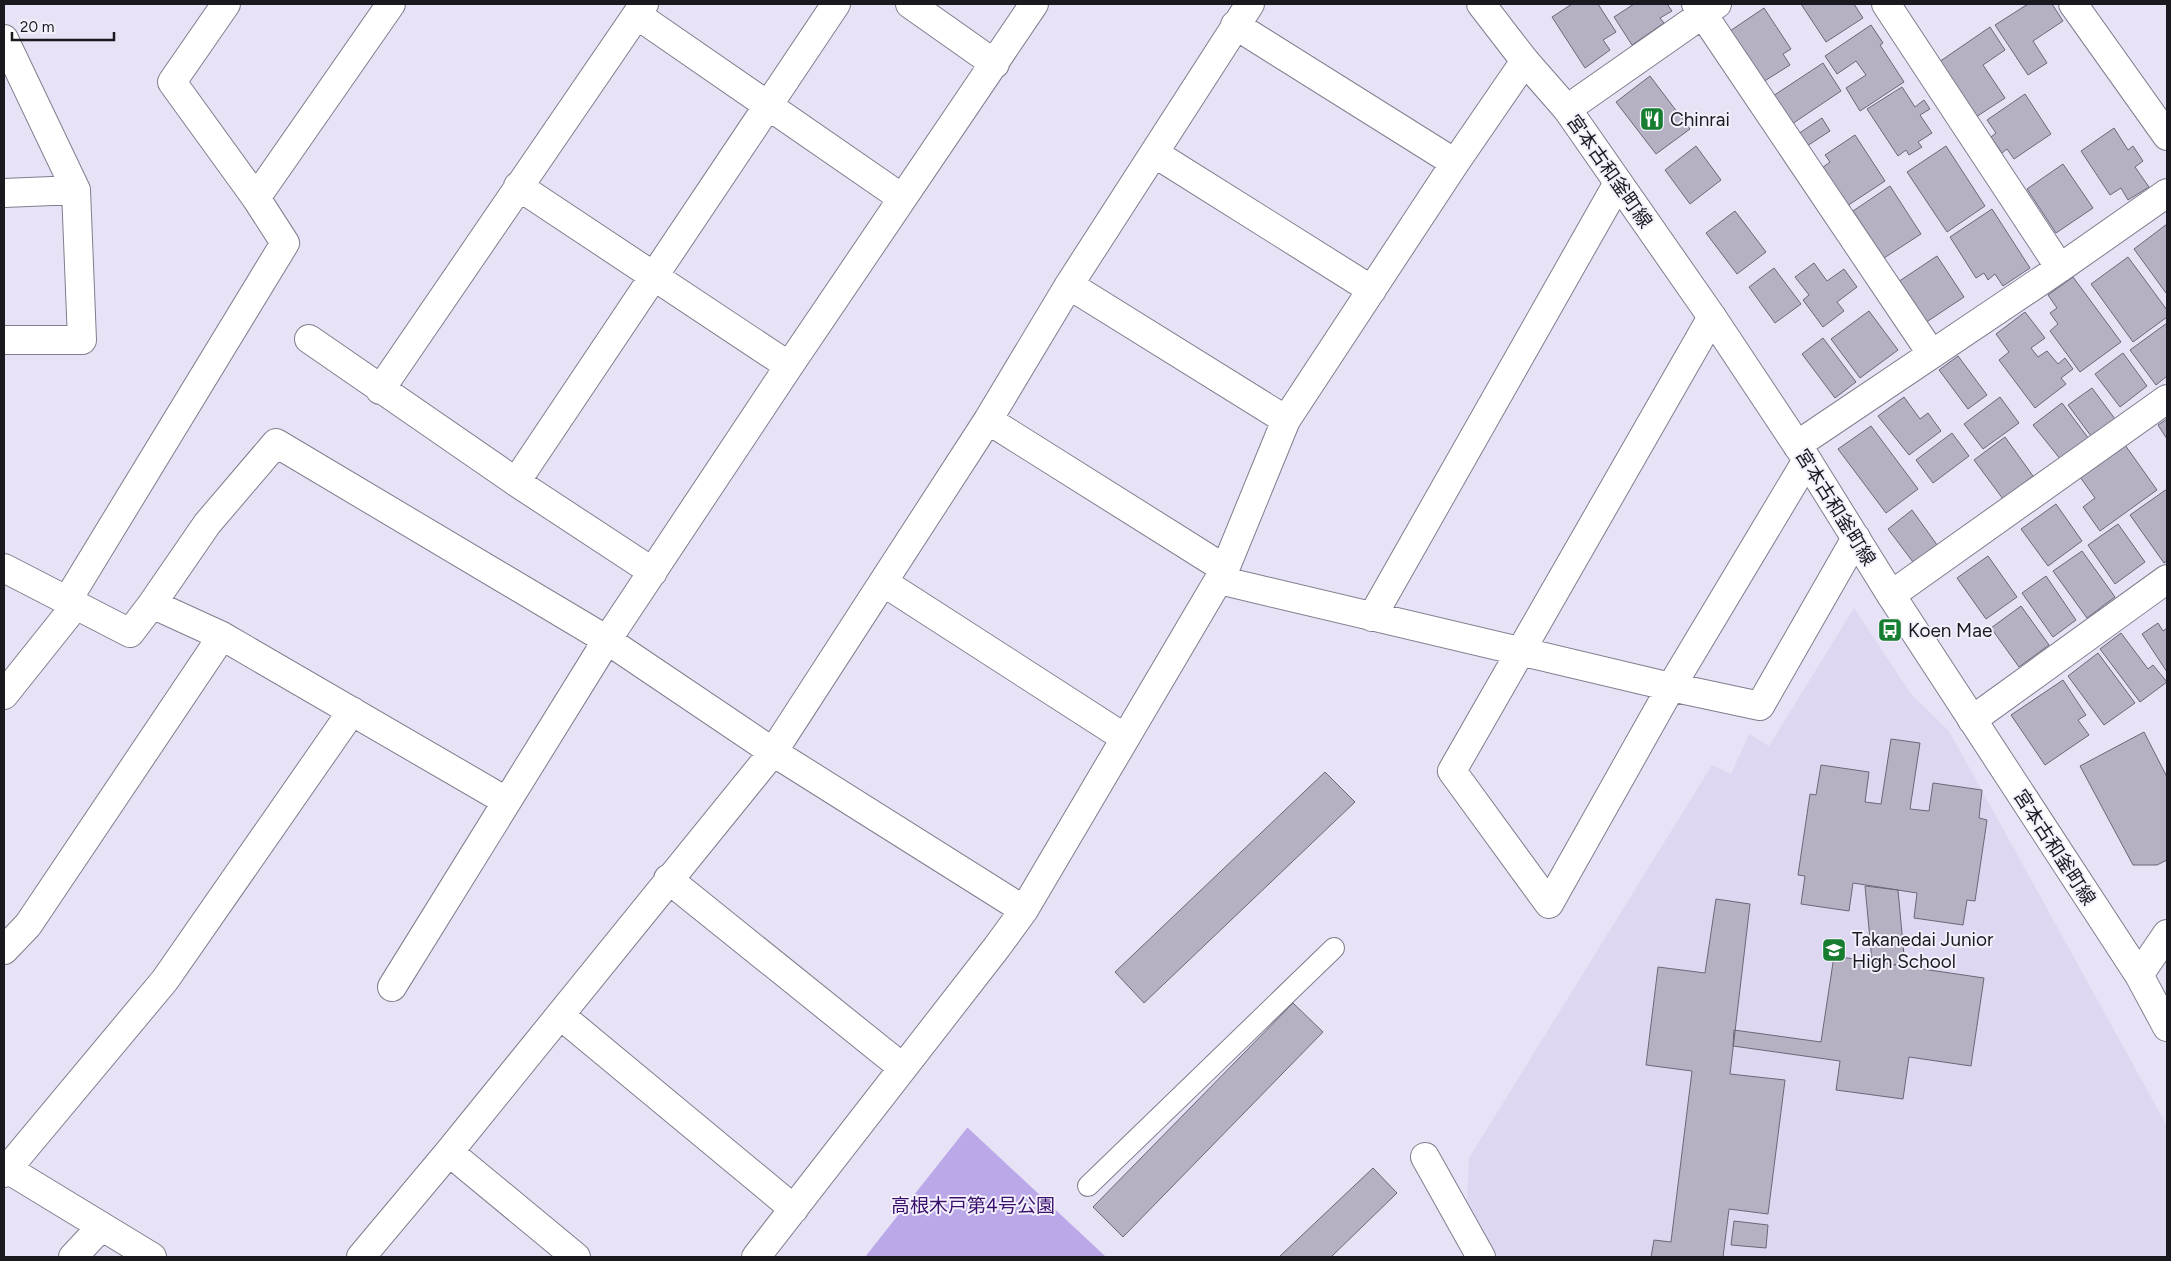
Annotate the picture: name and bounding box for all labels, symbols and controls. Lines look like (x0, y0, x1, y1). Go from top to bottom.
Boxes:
scale bar (12, 10, 115, 42)
text: 20 m (20, 18, 54, 36)
restaurant icon: Chinrai (1639, 106, 1665, 132)
place label: Chinrai (1670, 108, 1730, 131)
street label: 宮本古和釜町線 (1562, 110, 1657, 232)
street label: 宮本古和釜町線 (1791, 445, 1881, 570)
bus stop icon: Koen Mae (1877, 617, 1903, 643)
place label: Koen Mae (1908, 619, 1992, 642)
street label: 宮本古和釜町線 (2009, 785, 2100, 909)
place label: Takanedai Junior High School (1852, 928, 1994, 973)
school or university icon: Takanedai Junior High School (1821, 937, 1847, 963)
park label: 高根木戸第4号公園 (891, 1194, 1055, 1217)

